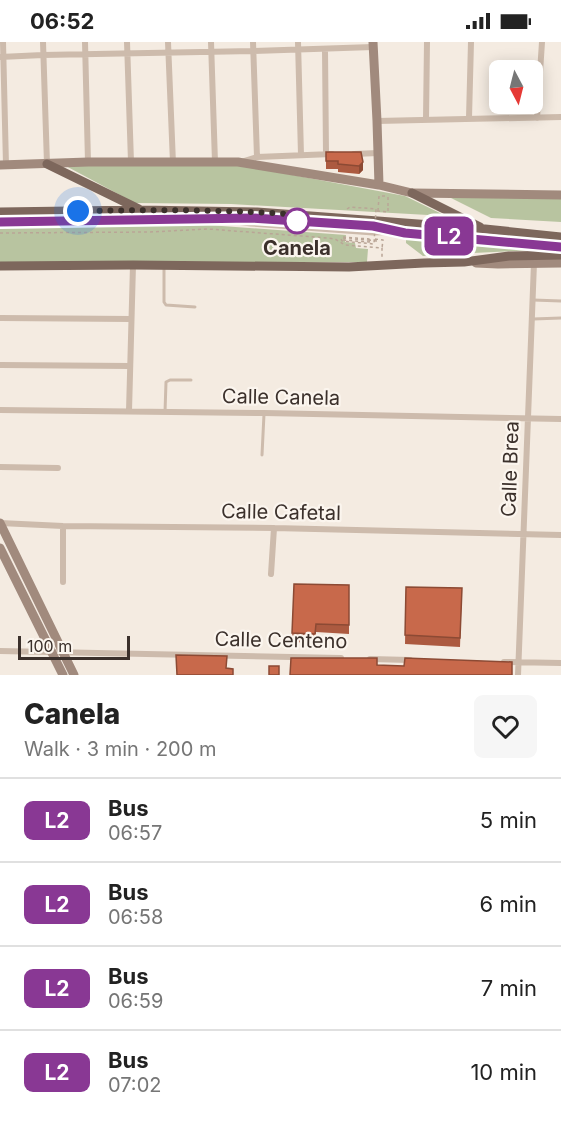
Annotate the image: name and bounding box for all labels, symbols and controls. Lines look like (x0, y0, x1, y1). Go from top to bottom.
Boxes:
text: 06:52 (30, 8, 94, 34)
north arrow (489, 60, 543, 114)
map controls (489, 60, 543, 114)
your location (63, 196, 93, 226)
marker: Canela (284, 208, 310, 234)
line badge: L2 (422, 216, 476, 256)
text: L2 (436, 224, 462, 249)
place label: Canela (263, 236, 331, 260)
street label: Calle Canela (222, 384, 340, 410)
street label: Calle Brea (496, 421, 524, 517)
street label: Calle Cafetal (221, 499, 341, 525)
street label: Calle Centeno (214, 627, 348, 653)
scale bar (18, 633, 130, 660)
text: 100 m (27, 636, 72, 656)
button: heart (474, 695, 537, 758)
text: Canela (24, 697, 120, 731)
text: Walk · 3 min · 200 m (24, 737, 217, 761)
text: Bus (108, 795, 149, 821)
text: 5 min (480, 807, 537, 833)
text: L2 (44, 808, 70, 833)
text: 06:57 (108, 821, 162, 845)
text: Bus (108, 879, 149, 905)
text: 6 min (480, 891, 537, 917)
text: L2 (44, 892, 70, 917)
text: 06:58 (108, 905, 163, 929)
text: Bus (108, 963, 149, 989)
text: 7 min (481, 975, 537, 1001)
text: L2 (44, 976, 70, 1001)
text: 06:59 (108, 989, 163, 1013)
text: Bus (108, 1047, 149, 1073)
text: 10 min (470, 1059, 537, 1085)
text: L2 (44, 1060, 70, 1085)
text: 07:02 (108, 1073, 161, 1097)

